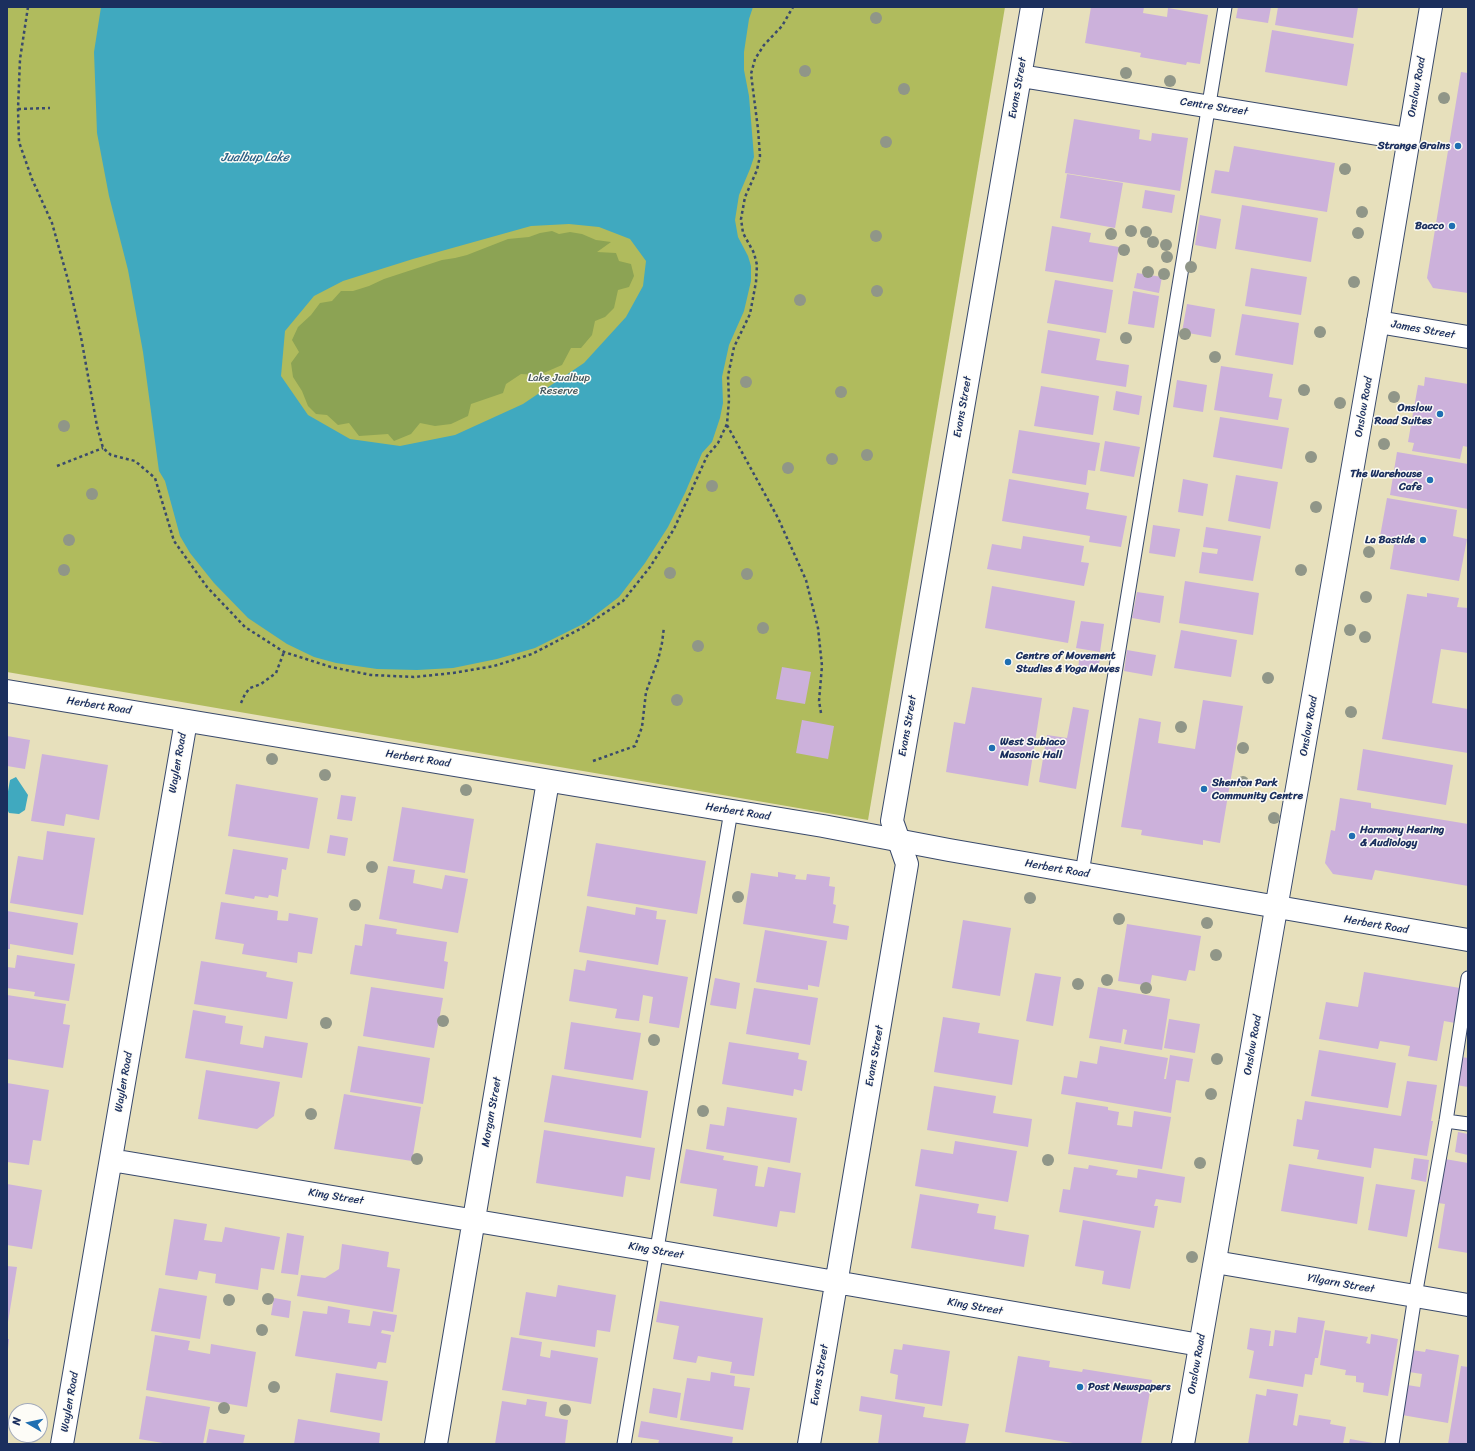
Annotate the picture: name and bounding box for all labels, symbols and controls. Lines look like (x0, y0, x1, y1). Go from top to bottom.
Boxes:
street label: Evans Street (1006, 56, 1030, 120)
street label: Onslow Road (1405, 56, 1429, 118)
street label: Centre Street (1179, 95, 1249, 119)
place label: Strange Grains (1378, 139, 1450, 153)
marker: Strange Grains (1453, 141, 1463, 151)
water label: Jualbup Lake (221, 151, 289, 165)
place label: Bacco (1415, 219, 1444, 233)
marker: Bacco (1447, 221, 1457, 231)
street label: James Street (1390, 318, 1456, 342)
park label: Lake Jualbup Reserve (528, 371, 590, 397)
street label: Evans Street (951, 375, 975, 439)
street label: Onslow Road (1352, 376, 1376, 438)
place label: Onslow Road Suites (1375, 401, 1432, 427)
marker: Onslow Road Suites (1435, 409, 1445, 419)
place label: The Warehouse Cafe (1350, 467, 1422, 493)
marker: The Warehouse Cafe (1425, 475, 1435, 485)
place label: La Bastide (1365, 533, 1415, 547)
marker: La Bastide (1418, 535, 1428, 545)
place label: Centre of Movement Studies & Yoga Moves (1016, 649, 1120, 675)
marker: Centre of Movement Studies & Yoga Moves (1003, 657, 1013, 667)
street label: Herbert Road (66, 694, 132, 718)
street label: Evans Street (896, 694, 920, 758)
street label: Onslow Road (1297, 695, 1321, 757)
street label: Waylen Road (166, 732, 190, 794)
place label: West Subiaco Masonic Hall (1000, 735, 1065, 761)
marker: West Subiaco Masonic Hall (987, 743, 997, 753)
street label: Herbert Road (385, 747, 451, 771)
place label: Shenton Park Community Centre (1212, 776, 1303, 802)
marker: Shenton Park Community Centre (1199, 784, 1209, 794)
street label: Herbert Road (705, 800, 771, 824)
place label: Harmony Hearing & Audiology (1360, 823, 1444, 849)
marker: Harmony Hearing & Audiology (1347, 831, 1357, 841)
street label: Herbert Road (1024, 857, 1090, 881)
street label: Herbert Road (1343, 913, 1409, 937)
street label: Onslow Road (1241, 1014, 1265, 1076)
street label: Evans Street (863, 1024, 887, 1088)
street label: Waylen Road (112, 1051, 136, 1113)
street label: Morgan Street (479, 1076, 505, 1148)
street label: King Street (307, 1186, 365, 1208)
street label: King Street (627, 1240, 685, 1262)
street label: Yilgarn Street (1306, 1272, 1376, 1296)
street label: King Street (946, 1296, 1004, 1318)
street label: Onslow Road (1185, 1333, 1209, 1395)
street label: Evans Street (808, 1343, 832, 1407)
street label: Waylen Road (58, 1371, 82, 1433)
place label: Post Newspapers (1088, 1380, 1170, 1394)
marker: Post Newspapers (1075, 1382, 1085, 1392)
north arrow (8, 1403, 48, 1443)
text: N (7, 1416, 27, 1426)

